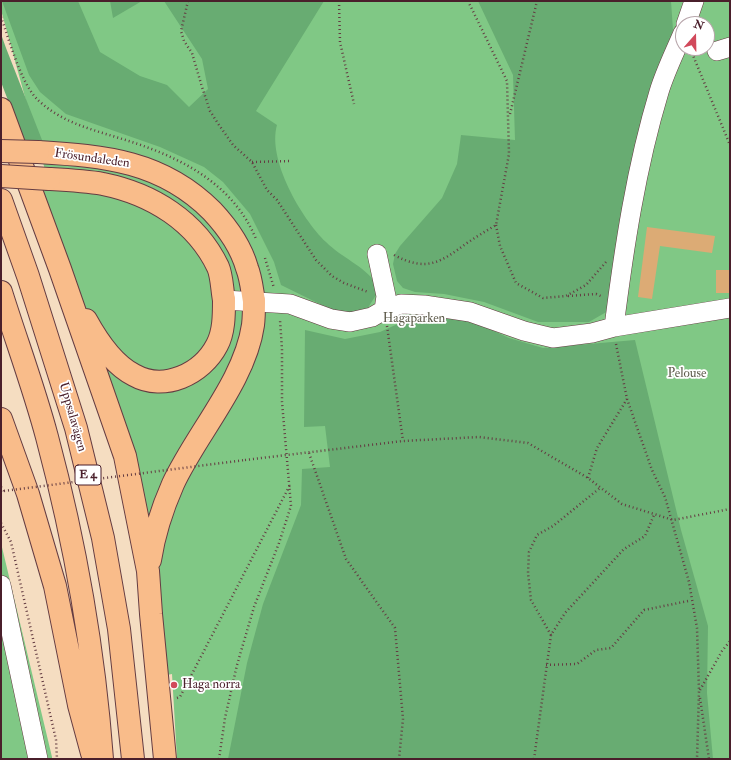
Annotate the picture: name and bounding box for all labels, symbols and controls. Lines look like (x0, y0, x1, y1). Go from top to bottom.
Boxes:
north arrow (675, 16, 715, 56)
text: N (692, 17, 706, 33)
street label: Frösundaleden (53, 146, 131, 172)
park label: Hagaparken (383, 311, 445, 327)
park label: Pelouse (668, 366, 706, 382)
street label: Uppsalavägen (55, 381, 89, 453)
road number: E 4 (75, 465, 101, 485)
place label: Haga norra (182, 677, 240, 693)
marker: Haga norra (169, 680, 179, 690)

